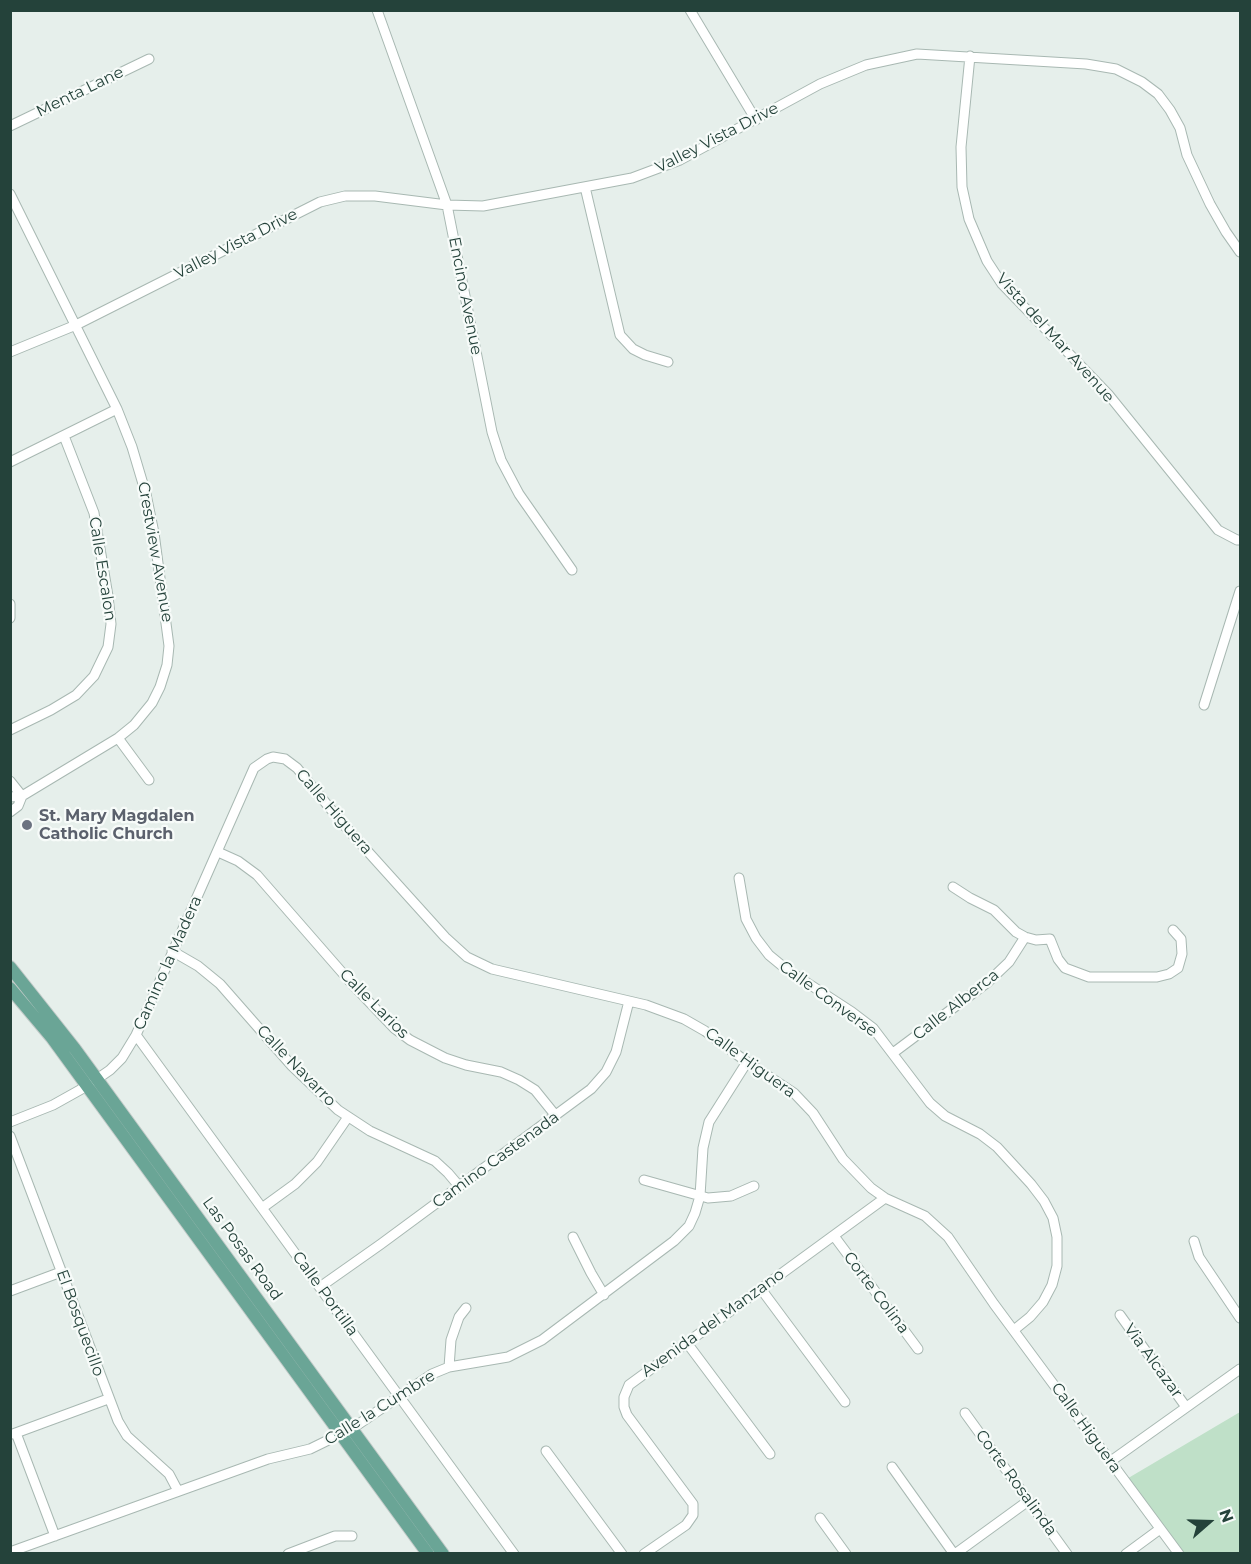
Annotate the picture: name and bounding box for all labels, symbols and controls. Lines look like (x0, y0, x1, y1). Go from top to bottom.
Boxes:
street label: Menta Lane (33, 63, 127, 121)
street label: Valley Vista Drive (652, 99, 782, 177)
street label: Valley Vista Drive (171, 205, 301, 283)
street label: Encino Avenue (444, 235, 486, 357)
street label: Vista del Mar Avenue (992, 269, 1118, 407)
street label: Crestview Avenue (133, 480, 177, 624)
street label: Calle Escalon (84, 516, 120, 622)
street label: Calle Higuera (292, 765, 376, 859)
place label: St. Mary Magdalen Catholic Church (39, 806, 195, 844)
marker: St. Mary Magdalen Catholic Church (20, 818, 34, 832)
street label: Camino la Madera (130, 893, 206, 1033)
street label: Calle Converse (775, 957, 881, 1041)
street label: Calle Larios (335, 965, 413, 1043)
street label: Calle Alberca (909, 965, 1003, 1045)
street label: Calle Navarro (252, 1021, 340, 1111)
street label: Calle Higuera (701, 1024, 799, 1102)
street label: Camino Castenada (429, 1108, 563, 1212)
street label: Las Posas Road (198, 1193, 286, 1305)
street label: Calle Portilla (288, 1248, 362, 1340)
street label: Corte Colina (839, 1248, 913, 1338)
street label: Avenida del Manzano (638, 1265, 788, 1381)
street label: El Bosquecillo (52, 1267, 108, 1379)
street label: Via Alcazar (1120, 1320, 1186, 1402)
street label: Calle la Cumbre (321, 1366, 439, 1450)
street label: Calle Higuera (1047, 1379, 1125, 1477)
street label: Corte Rosalinda (971, 1426, 1061, 1540)
north arrow (1179, 1492, 1239, 1552)
text: N (1215, 1506, 1238, 1525)

